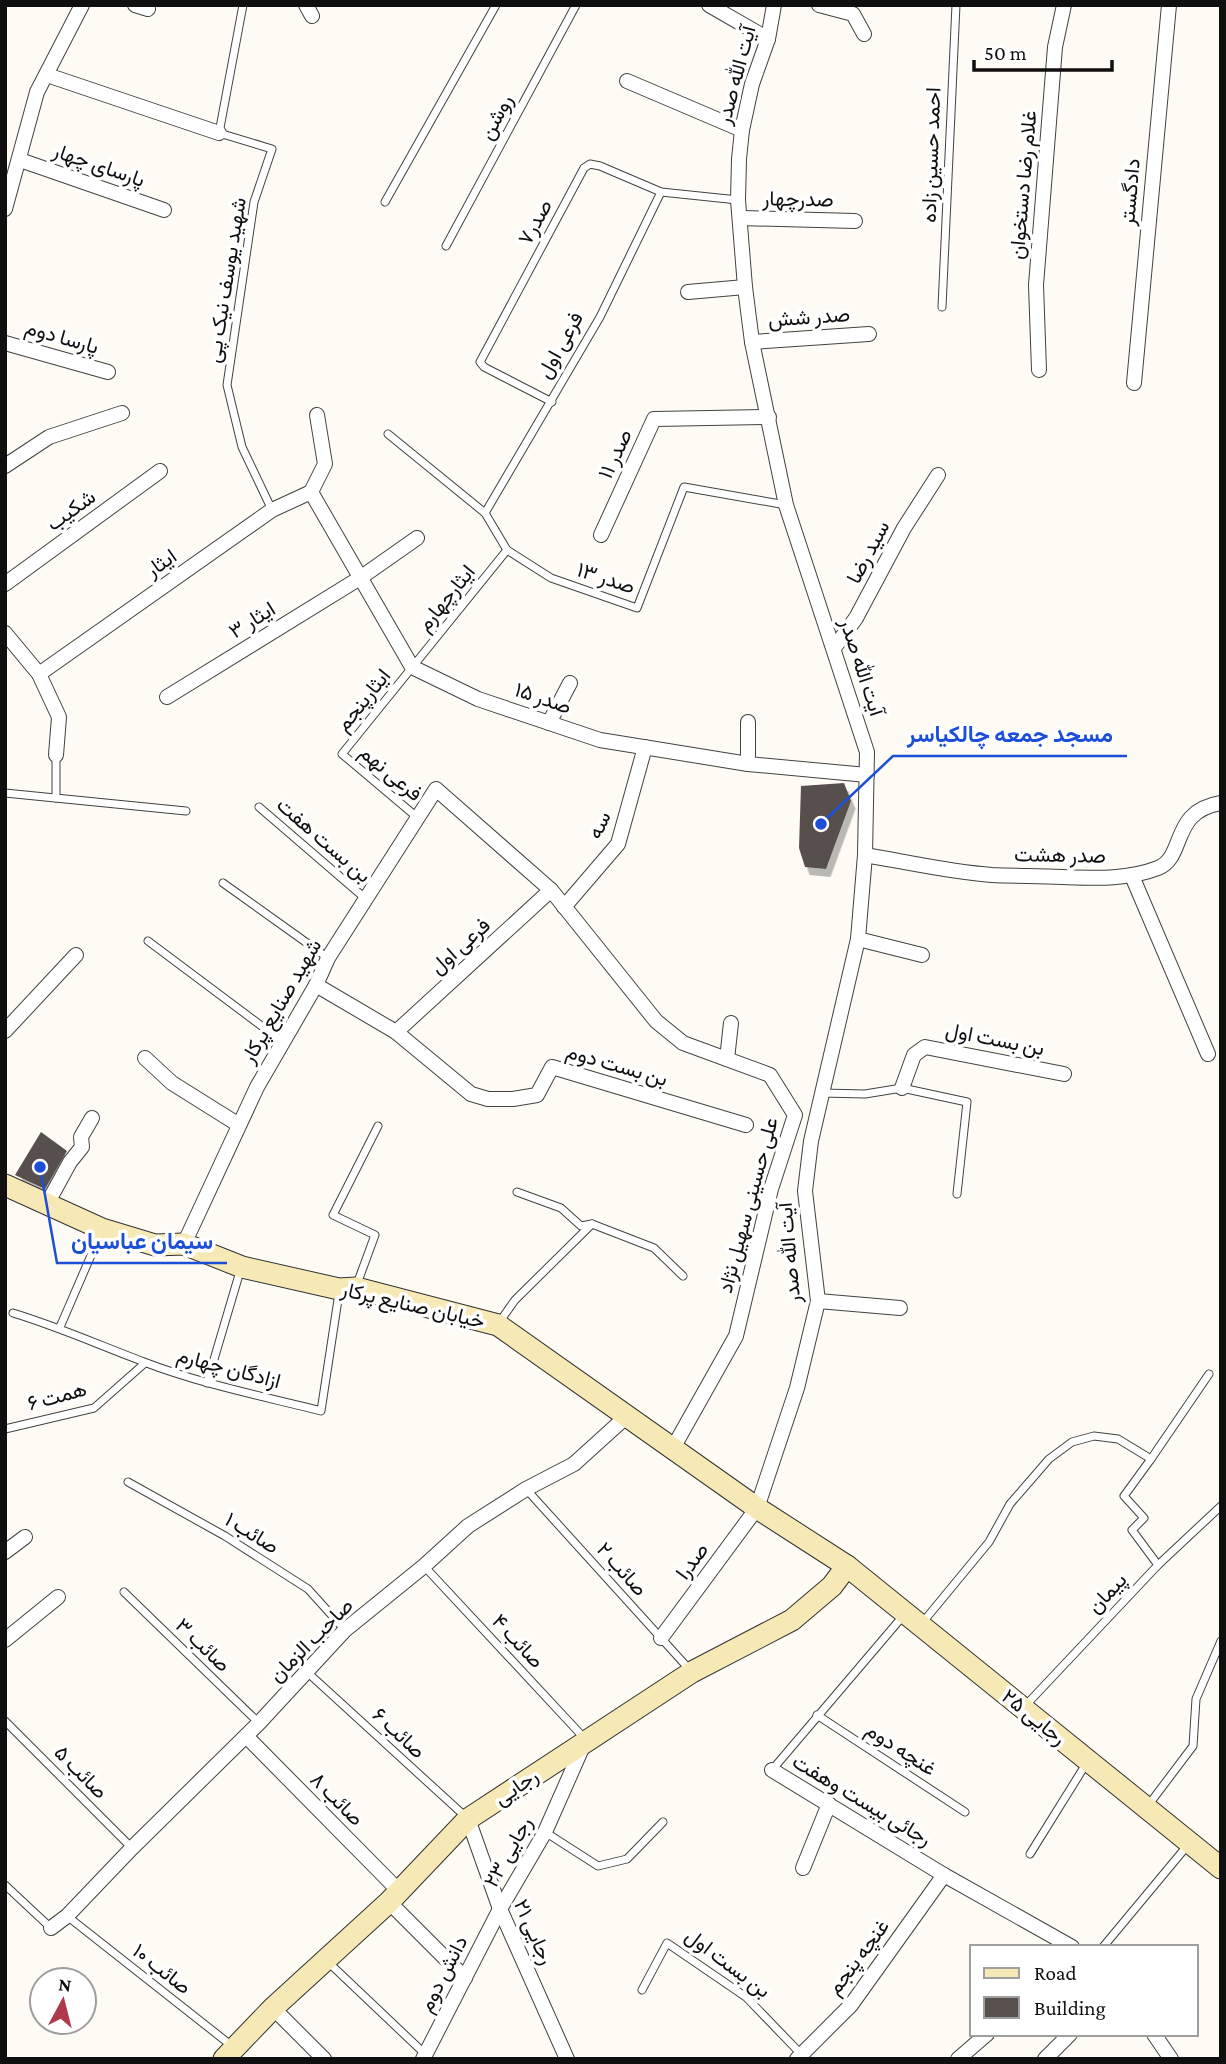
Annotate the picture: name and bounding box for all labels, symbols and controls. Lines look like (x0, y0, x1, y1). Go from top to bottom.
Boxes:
street label: آیت الله صدر (710, 21, 762, 128)
scale bar (974, 28, 1112, 72)
text: 50 m (984, 41, 1027, 65)
street label: احمد حسین زاده (917, 87, 946, 223)
street label: روشن (474, 90, 519, 144)
street label: غلام رضا دستخوان (1005, 110, 1043, 261)
street label: پارسای چهار (48, 138, 148, 194)
street label: دادگستر (1115, 157, 1146, 228)
street label: صدرچهار (761, 186, 834, 214)
street label: صدر۷ (513, 195, 558, 249)
street label: شهید یوسف نیک پی (201, 196, 253, 365)
street label: صدر شش (767, 302, 851, 333)
street label: فرعی اول (532, 308, 589, 383)
street label: پارسا دوم (22, 315, 102, 361)
street label: صدر ۱۱ (593, 425, 638, 483)
street label: شکیب (42, 484, 100, 536)
street label: سید رضا (841, 516, 895, 588)
street label: ایثار (140, 544, 182, 583)
street label: صدر ۱۳ (574, 557, 638, 600)
street label: ایثارچهارم (412, 560, 482, 637)
street label: ایثار ۳ (224, 597, 280, 644)
street label: آیت الله صدر (834, 614, 891, 721)
street label: ایثارپنجم (331, 664, 397, 737)
street label: صدر ۱۵ (511, 677, 574, 720)
callout: مسجد جمعه چالکیاسر (893, 712, 1127, 756)
text: مسجد جمعه چالکیاسر (906, 721, 1113, 750)
street label: فرعی نهم (354, 740, 427, 808)
street label: بن بست هفت (272, 792, 376, 888)
street label: سه (582, 807, 616, 843)
street label: صدر هشت (1014, 842, 1106, 869)
street label: فرعی اول (425, 913, 496, 980)
street label: شهید صنایع پرکار (235, 935, 328, 1069)
street label: بن بست اول (943, 1018, 1047, 1061)
street label: بن بست دوم (563, 1039, 671, 1093)
street label: علی حسینی سهیل نژاد (713, 1115, 784, 1296)
street label: آیت الله صدر (771, 1199, 806, 1306)
callout: سیمان عباسیان (57, 1219, 227, 1263)
text: سیمان عباسیان (71, 1228, 213, 1255)
street label: خیابان صنایع پرکار (337, 1277, 487, 1335)
street label: ازادگان چهارم (174, 1343, 283, 1395)
street label: همت ۶ (25, 1377, 89, 1415)
street label: صائب ۱ (221, 1507, 283, 1559)
street label: صائب ۲ (592, 1537, 652, 1601)
street label: صدرا (671, 1538, 714, 1585)
street label: پیمان (1082, 1568, 1133, 1620)
street label: صاحب الزمان (264, 1593, 359, 1688)
street label: صائب ۴ (487, 1609, 549, 1673)
street label: صائب ۳ (171, 1613, 235, 1677)
street label: رجایی ۲۵ (996, 1684, 1071, 1751)
street label: صائب ۶ (368, 1703, 430, 1763)
street label: غنچه دوم (860, 1717, 941, 1782)
street label: صائب ۵ (49, 1740, 113, 1804)
street label: رجائی بیست وهفت (788, 1749, 936, 1852)
street label: رجایی (489, 1764, 543, 1811)
street label: صائب ۸ (305, 1767, 369, 1831)
street label: رجایی ۲۳ (479, 1813, 538, 1892)
street label: رجایی ۲۱ (508, 1896, 559, 1969)
street label: غنچه پنجم (822, 1914, 896, 2001)
street label: بن بست اول (680, 1923, 775, 2004)
street label: دانش دوم (414, 1932, 474, 2017)
street label: صائب ۱۰ (128, 1939, 196, 1999)
legend (970, 1945, 1198, 2036)
text: Road (1034, 1961, 1077, 1985)
north arrow (28, 1966, 98, 2036)
text: N (57, 1973, 73, 1996)
text: Building (1034, 1996, 1106, 2020)

